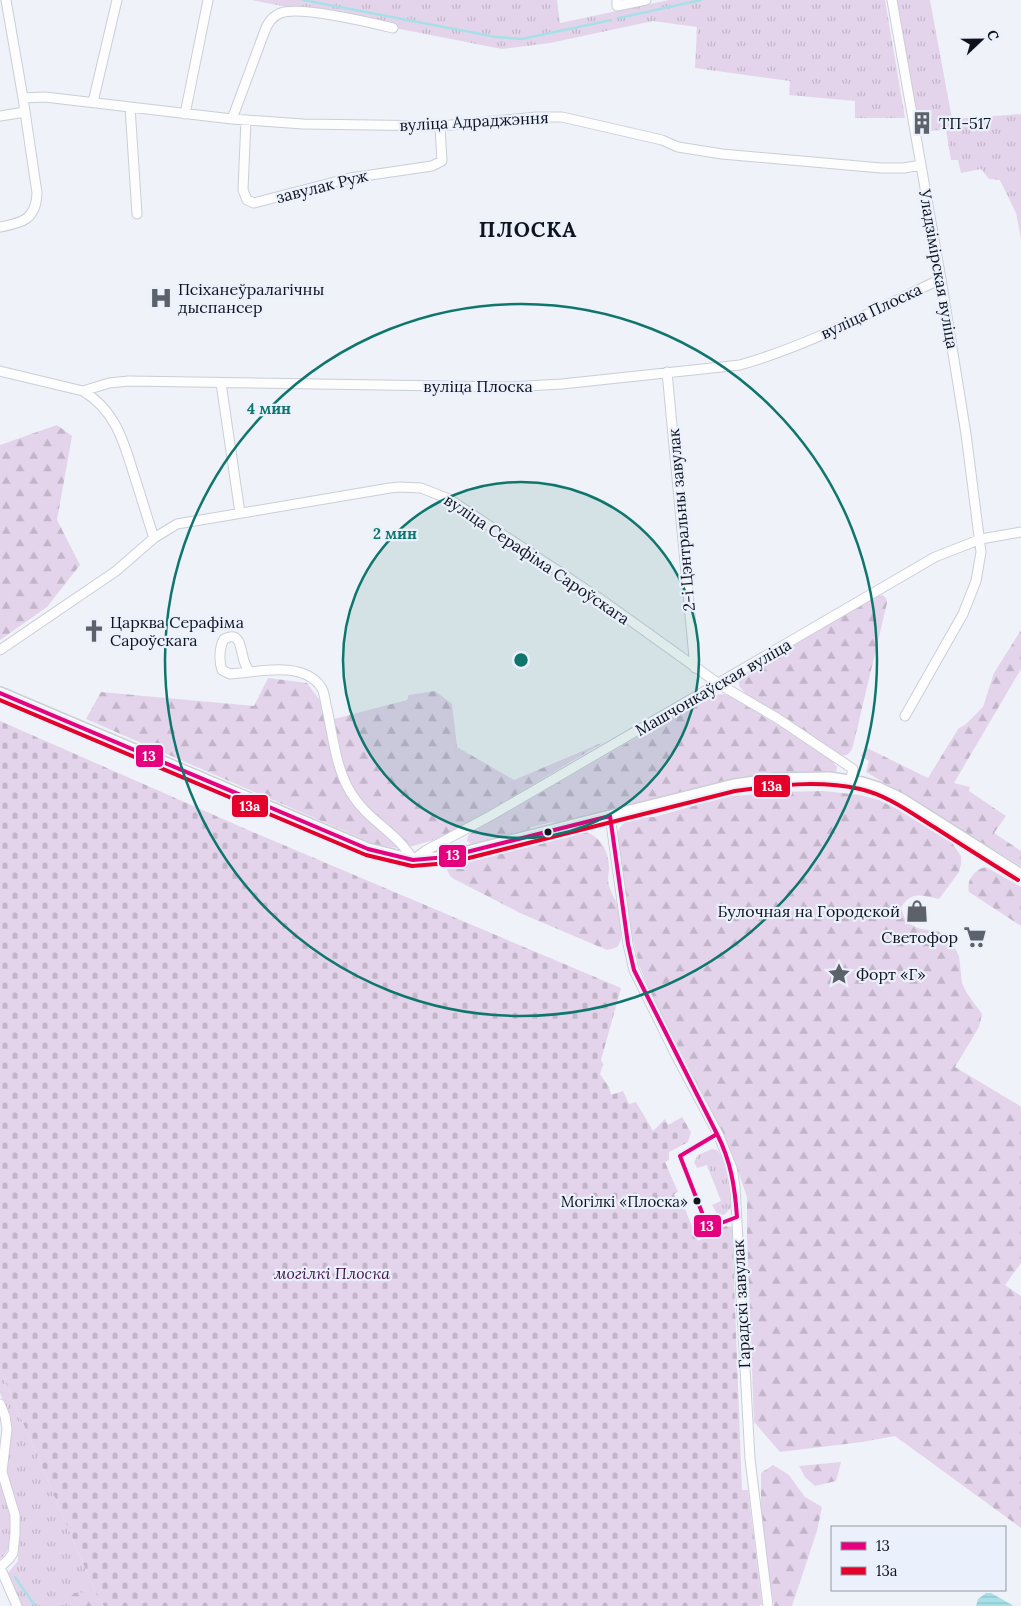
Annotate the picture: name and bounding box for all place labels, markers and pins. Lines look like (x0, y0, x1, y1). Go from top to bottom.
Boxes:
building icon: ТП-517 (909, 110, 935, 136)
place label: ТП-517 (939, 113, 992, 133)
place label: Псіханеўралагічны дыспансер (178, 279, 325, 317)
hospital icon: Псіханеўралагічны дыспансер (148, 285, 174, 311)
place label: Царква Серафіма Сароўскага (110, 612, 244, 650)
church icon: Царква Серафіма Сароўскага (81, 618, 107, 644)
centre of rings (512, 651, 530, 669)
unlabelled marker (543, 827, 553, 837)
shop icon: Булочная на Городской (904, 898, 930, 924)
place label: Булочная на Городской (717, 901, 900, 921)
supermarket icon: Светофор (962, 924, 988, 950)
place label: Светофор (881, 927, 958, 947)
place icon: Форт «Г» (826, 961, 852, 987)
place label: Форт «Г» (856, 964, 926, 984)
place label: Могілкі «Плоска» (561, 1192, 688, 1211)
marker: Могілкі «Плоска» (692, 1196, 702, 1206)

